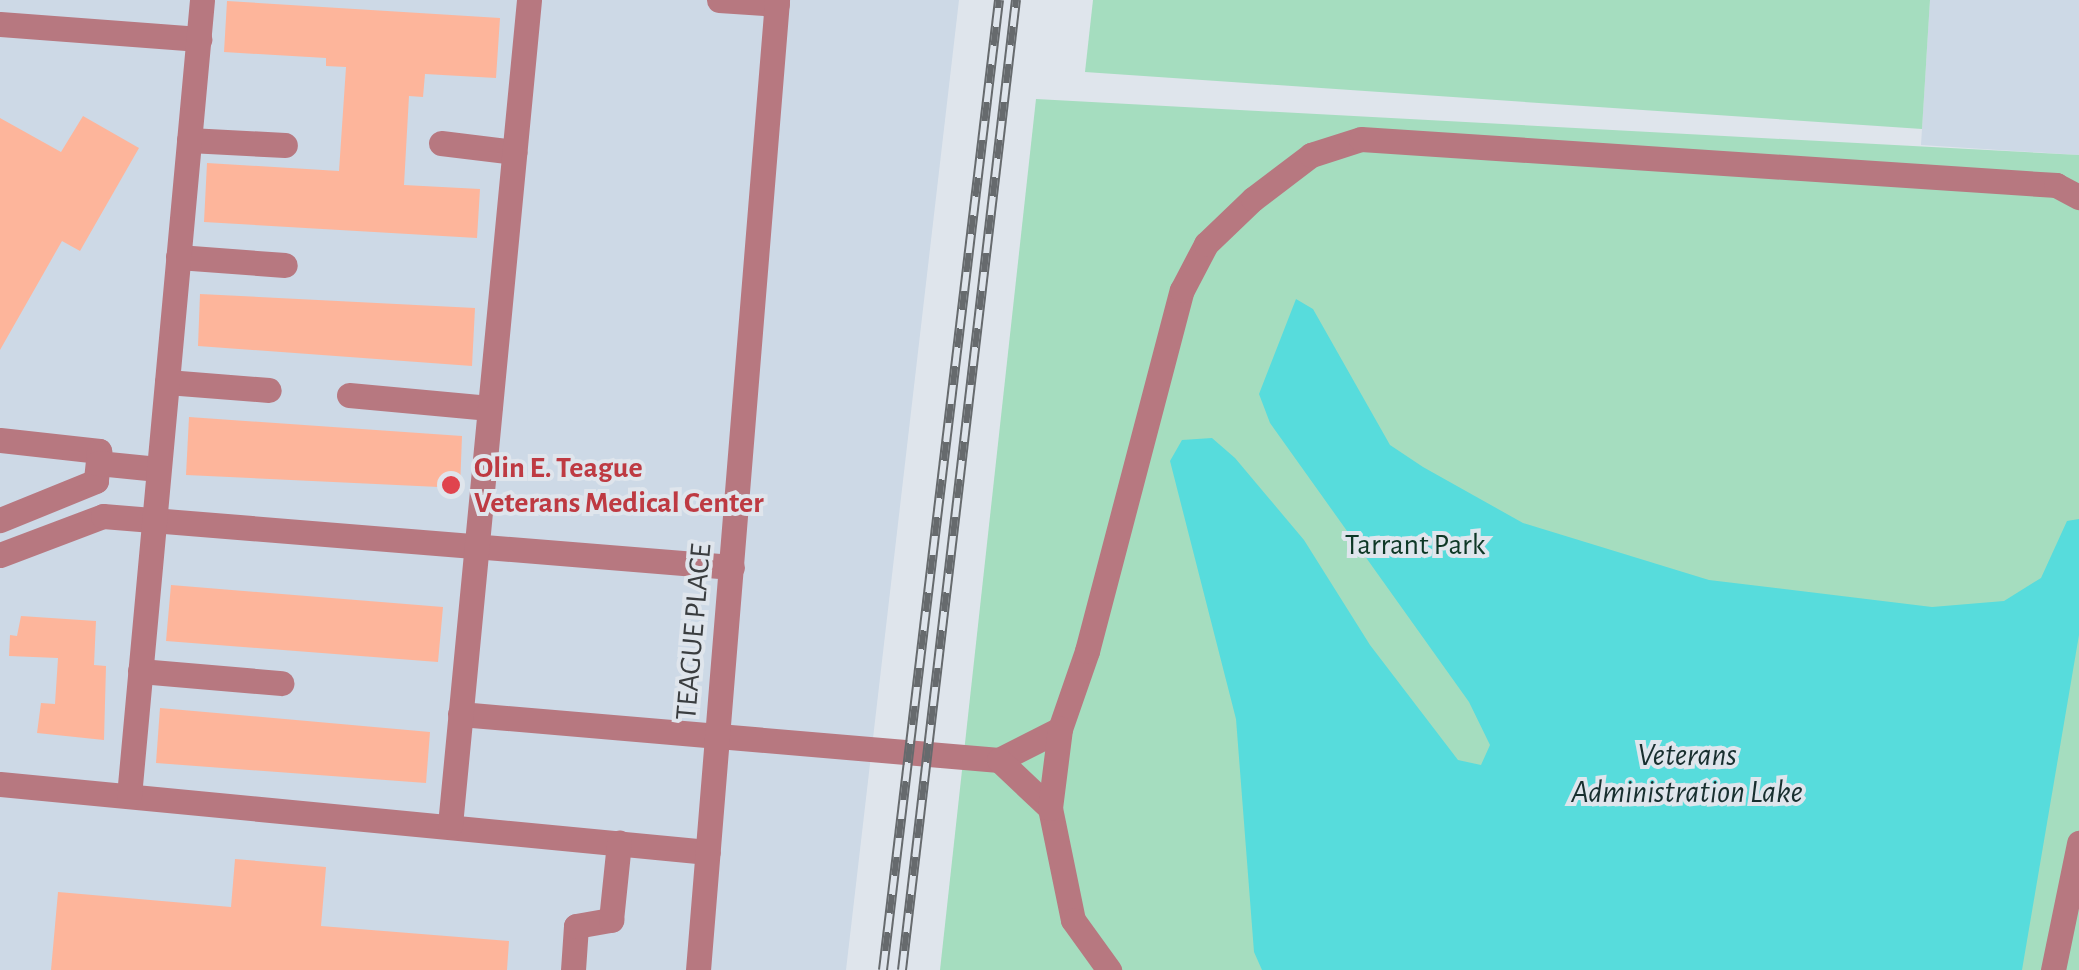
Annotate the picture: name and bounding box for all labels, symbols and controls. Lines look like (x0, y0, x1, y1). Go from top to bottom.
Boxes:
place label: Olin E. Teague Veterans Medical Center (474, 450, 764, 520)
marker: Olin E. Teague Veterans Medical Center (438, 472, 464, 498)
park label: Tarrant Park (1345, 527, 1485, 563)
street label: TEAGUE PLACE (668, 542, 720, 722)
water label: Veterans Administration Lake (1571, 737, 1803, 812)

